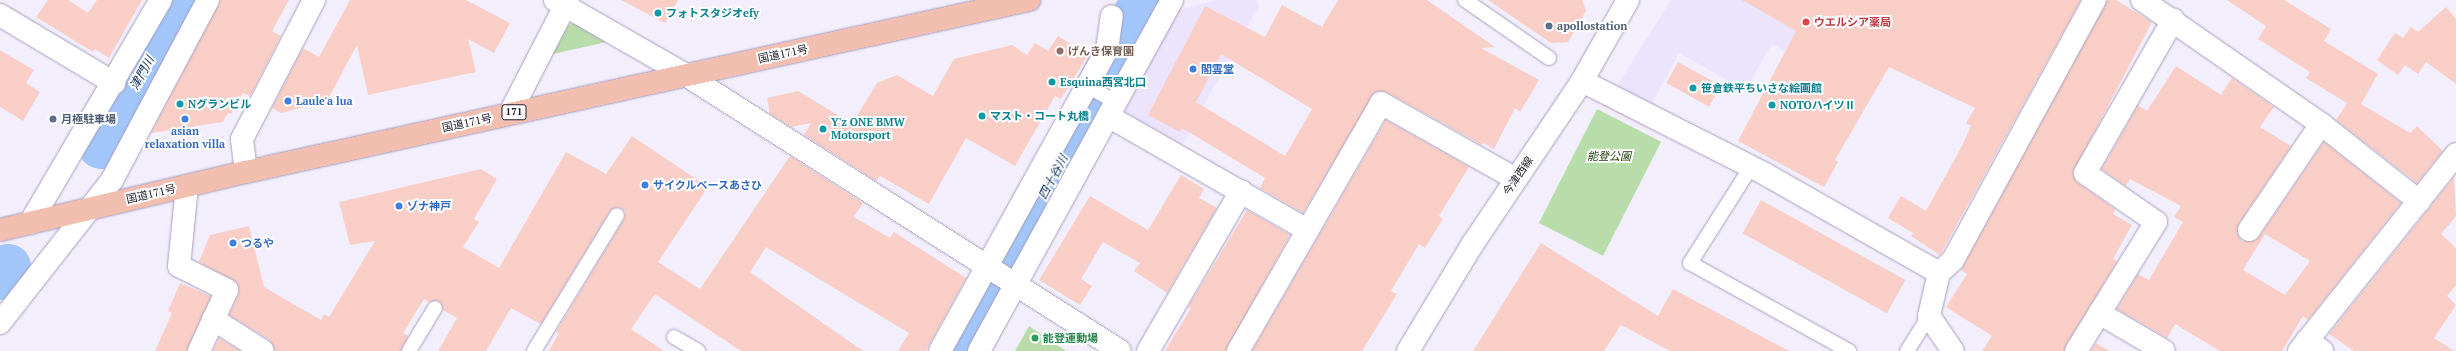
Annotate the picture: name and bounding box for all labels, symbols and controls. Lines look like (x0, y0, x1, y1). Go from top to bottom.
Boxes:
place label: フォトスタジオefy (666, 6, 759, 20)
marker: フォトスタジオefy (653, 8, 663, 18)
place label: ウエルシア薬局 (1814, 15, 1891, 29)
marker: ウエルシア薬局 (1801, 17, 1811, 27)
place label: apollostation (1557, 19, 1627, 33)
marker: apollostation (1544, 21, 1554, 31)
street label: 国道171号 (757, 42, 809, 66)
place label: げんき保育園 (1068, 44, 1134, 58)
marker: げんき保育園 (1055, 46, 1065, 56)
water label: 津門川 (127, 54, 157, 92)
place label: 閣雲堂 (1201, 62, 1234, 76)
marker: 閣雲堂 (1188, 64, 1198, 74)
place label: Esquina西宮北口 (1060, 75, 1146, 89)
marker: Esquina西宮北口 (1047, 77, 1057, 87)
place label: 笹倉鉄平ちいさな絵画館 (1701, 81, 1822, 95)
marker: 笹倉鉄平ちいさな絵画館 (1688, 83, 1698, 93)
place label: Laule'a lua (296, 94, 353, 108)
marker: Laule'a lua (283, 96, 293, 106)
place label: Nグランビル (188, 97, 251, 111)
place label: NOTOハイツⅡ (1780, 98, 1856, 112)
marker: Nグランビル (175, 99, 185, 109)
marker: NOTOハイツⅡ (1767, 100, 1777, 110)
road number: 171 (501, 104, 527, 120)
place label: マスト・コート丸橋 (990, 109, 1089, 123)
street label: 国道171号 (441, 111, 493, 135)
marker: マスト・コート丸橋 (977, 111, 987, 121)
place label: 月極駐車場 (61, 112, 116, 126)
marker: 月極駐車場 (48, 114, 58, 124)
marker: asian relaxation villa (180, 114, 190, 124)
place label: Y'z ONE BMW Motorsport (831, 116, 905, 142)
marker: Y'z ONE BMW Motorsport (818, 124, 828, 134)
place label: asian relaxation villa (145, 125, 225, 151)
park label: 能登公園 (1587, 149, 1631, 163)
water label: 四十谷川 (1035, 152, 1071, 202)
street label: 今津西線 (1500, 154, 1536, 198)
place label: サイクルベースあさひ (653, 178, 763, 192)
marker: サイクルベースあさひ (640, 180, 650, 190)
street label: 国道171号 (125, 182, 177, 206)
place label: ゾナ神戸 (407, 199, 451, 213)
marker: ゾナ神戸 (394, 201, 404, 211)
place label: つるや (241, 236, 274, 250)
marker: つるや (228, 238, 238, 248)
place label: 能登運動場 (1043, 331, 1098, 345)
marker: 能登運動場 (1030, 333, 1040, 343)

